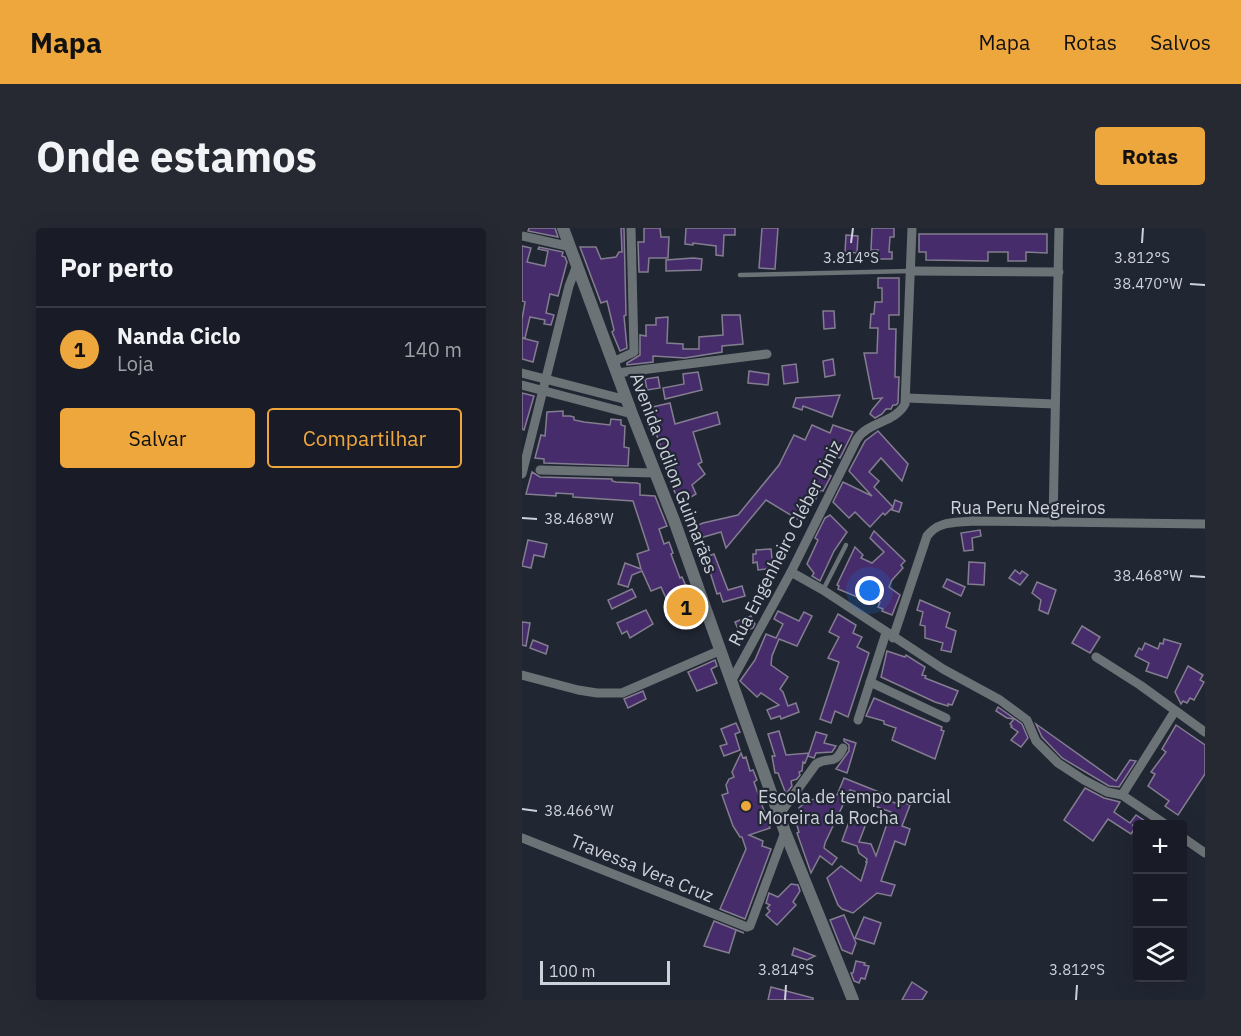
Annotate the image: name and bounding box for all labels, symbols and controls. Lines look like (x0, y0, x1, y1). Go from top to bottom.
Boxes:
text: Mapa (30, 24, 102, 61)
text: Mapa (979, 28, 1030, 56)
text: Rotas (1063, 28, 1117, 56)
text: Salvos (1150, 28, 1211, 56)
button: Rotas (1095, 127, 1205, 185)
text: Onde estamos (36, 129, 317, 184)
text: 3.814°S (823, 248, 879, 267)
text: 3.812°S (1114, 248, 1170, 267)
text: Por perto (60, 250, 173, 284)
text: 38.470°W (1113, 274, 1183, 293)
text: Nanda Ciclo (117, 321, 241, 350)
text: 1 (74, 336, 86, 363)
text: 140 m (404, 336, 462, 363)
text: Loja (117, 350, 154, 377)
street label: Avenida Odilon Guimarães (625, 369, 723, 577)
button: Salvar (60, 408, 255, 468)
button: Compartilhar (267, 408, 462, 468)
street label: Rua Engenheiro Cléber Diniz (723, 436, 847, 650)
street label: Rua Peru Negreiros (950, 496, 1106, 519)
text: 38.468°W (544, 509, 614, 528)
text: 38.468°W (1113, 566, 1183, 585)
your location (855, 576, 884, 605)
pin: 1 (666, 584, 706, 629)
place label: Escola de tempo parcial Moreira da Rocha (758, 785, 951, 829)
marker: Escola de tempo parcial Moreira da Rocha (739, 799, 753, 813)
text: 38.466°W (544, 801, 614, 820)
map controls (1133, 820, 1187, 982)
button: + (1133, 820, 1187, 874)
street label: Travessa Vera Cruz (567, 829, 717, 907)
button: − (1133, 874, 1187, 928)
button: layers (1133, 928, 1187, 982)
scale bar (540, 958, 670, 986)
text: 3.814°S (758, 960, 814, 979)
text: 3.812°S (1049, 960, 1105, 979)
text: 100 m (549, 961, 596, 981)

